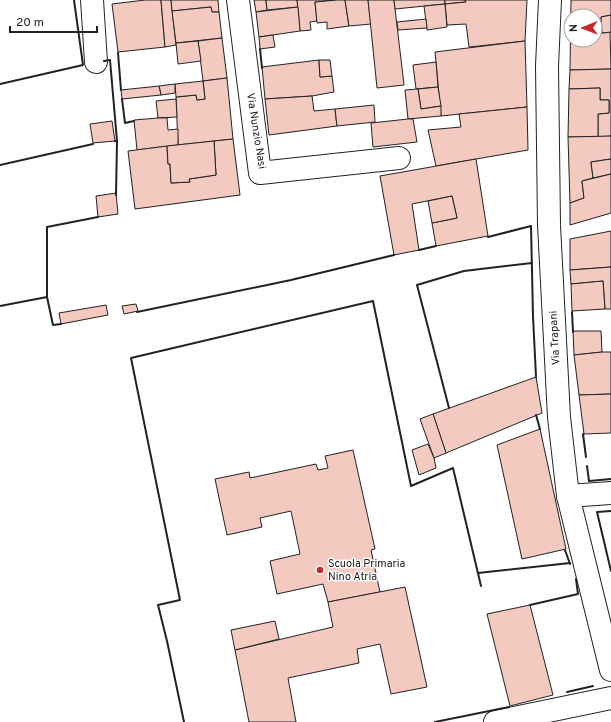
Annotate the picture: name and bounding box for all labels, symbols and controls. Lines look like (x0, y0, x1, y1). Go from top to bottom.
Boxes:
scale bar (10, 8, 97, 34)
north arrow (563, 8, 603, 48)
text: 20 m (16, 15, 44, 31)
text: N (567, 24, 581, 32)
street label: Via Nunzio Nasi (243, 92, 269, 170)
street label: Via Trapani (547, 310, 563, 366)
place label: Scuola Primaria Nino Atria (328, 557, 406, 584)
marker: Scuola Primaria Nino Atria (315, 565, 325, 575)

